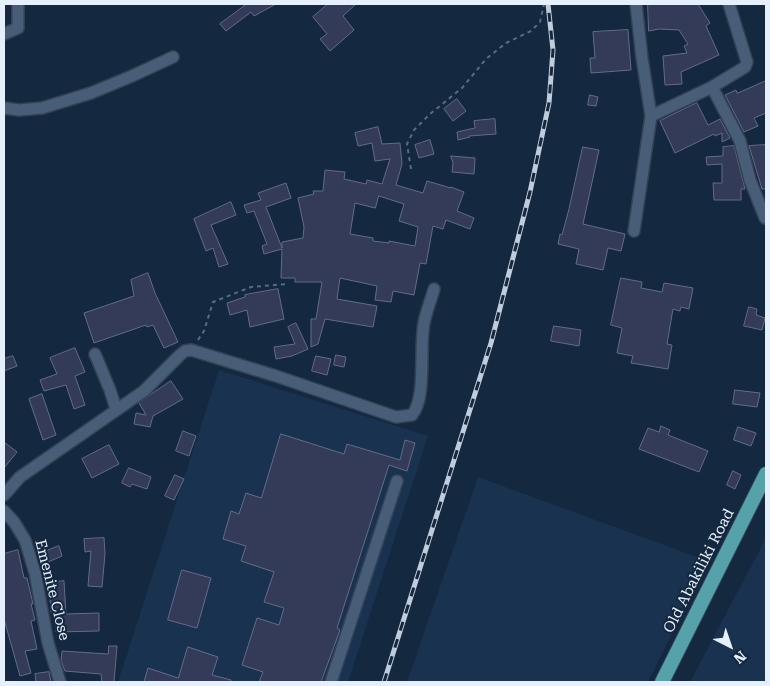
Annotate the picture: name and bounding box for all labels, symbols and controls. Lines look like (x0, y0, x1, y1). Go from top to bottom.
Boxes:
street label: Old Abakiliki Road (660, 506, 738, 636)
street label: Emenite Close (31, 538, 73, 642)
north arrow (705, 621, 755, 671)
text: N (731, 648, 749, 667)

